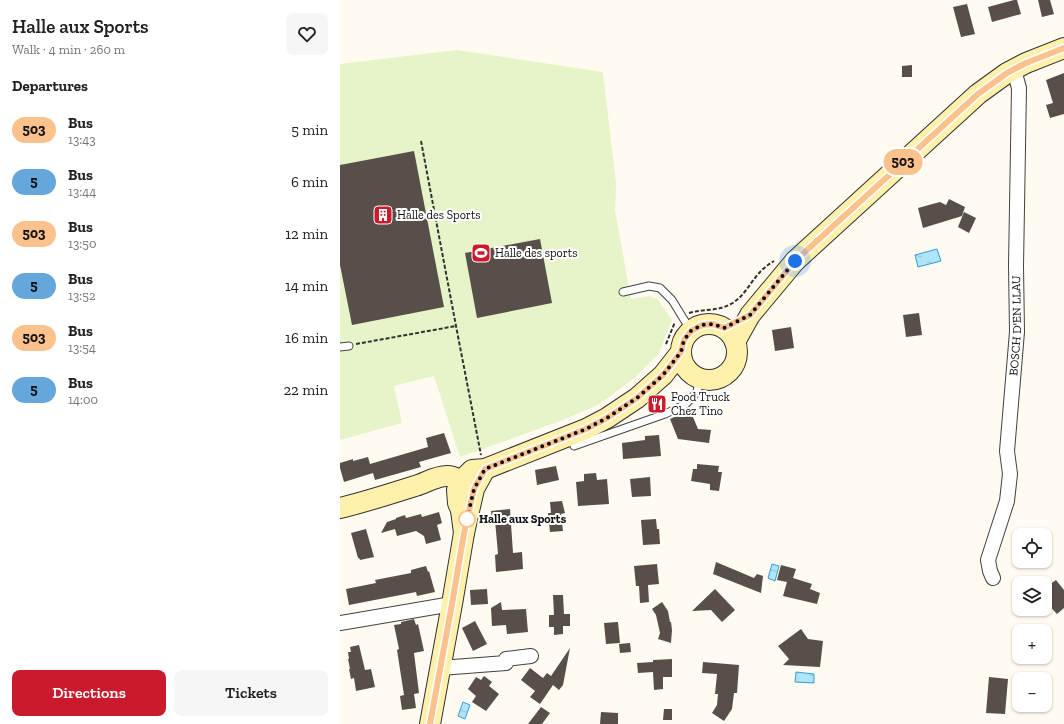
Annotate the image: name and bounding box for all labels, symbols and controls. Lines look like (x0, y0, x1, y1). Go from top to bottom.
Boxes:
button: heart (286, 13, 328, 55)
text: Halle aux Sports (12, 15, 149, 38)
text: Walk · 4 min · 260 m (12, 42, 125, 57)
text: Departures (12, 77, 88, 95)
text: Bus (68, 114, 93, 132)
text: 503 (23, 121, 45, 138)
text: 5 min (291, 121, 328, 139)
text: 13:43 (68, 132, 96, 147)
line badge: 503 (880, 149, 926, 175)
text: 503 (892, 153, 914, 170)
text: Bus (68, 166, 93, 184)
text: 5 (30, 173, 38, 190)
text: 6 min (291, 173, 328, 191)
text: 13:44 (68, 184, 96, 199)
building icon: Halle des Sports (372, 204, 394, 226)
place label: Halle des Sports (397, 208, 481, 222)
text: Bus (68, 218, 93, 236)
text: 503 (23, 225, 45, 242)
text: 12 min (285, 225, 328, 243)
text: 13:50 (68, 236, 96, 251)
sports icon: Halle des sports (470, 242, 492, 264)
place label: Halle des sports (495, 246, 577, 260)
your location (785, 251, 805, 271)
text: Bus (68, 270, 93, 288)
street label: BOSCH D'EN LLAU (1006, 275, 1024, 376)
text: 5 (30, 277, 38, 294)
text: 14 min (285, 277, 328, 295)
text: 13:52 (68, 288, 96, 303)
text: Bus (68, 322, 93, 340)
text: 503 (23, 329, 45, 346)
text: 16 min (285, 329, 328, 347)
text: 13:54 (68, 340, 96, 355)
text: Bus (68, 374, 93, 392)
text: 5 (30, 381, 38, 398)
text: 22 min (283, 381, 328, 399)
place label: Food Truck Chez Tino (671, 390, 730, 418)
text: 14:00 (68, 392, 98, 407)
restaurant icon: Food Truck Chez Tino (646, 393, 668, 415)
marker: Halle aux Sports (458, 510, 476, 528)
place label: Halle aux Sports (479, 512, 567, 526)
map controls (1012, 528, 1052, 712)
button: locate (1012, 528, 1052, 568)
button: layers (1012, 576, 1052, 616)
button: + (1012, 624, 1052, 664)
button: Directions (12, 670, 166, 716)
button: Tickets (174, 670, 328, 716)
button: − (1012, 672, 1052, 712)

